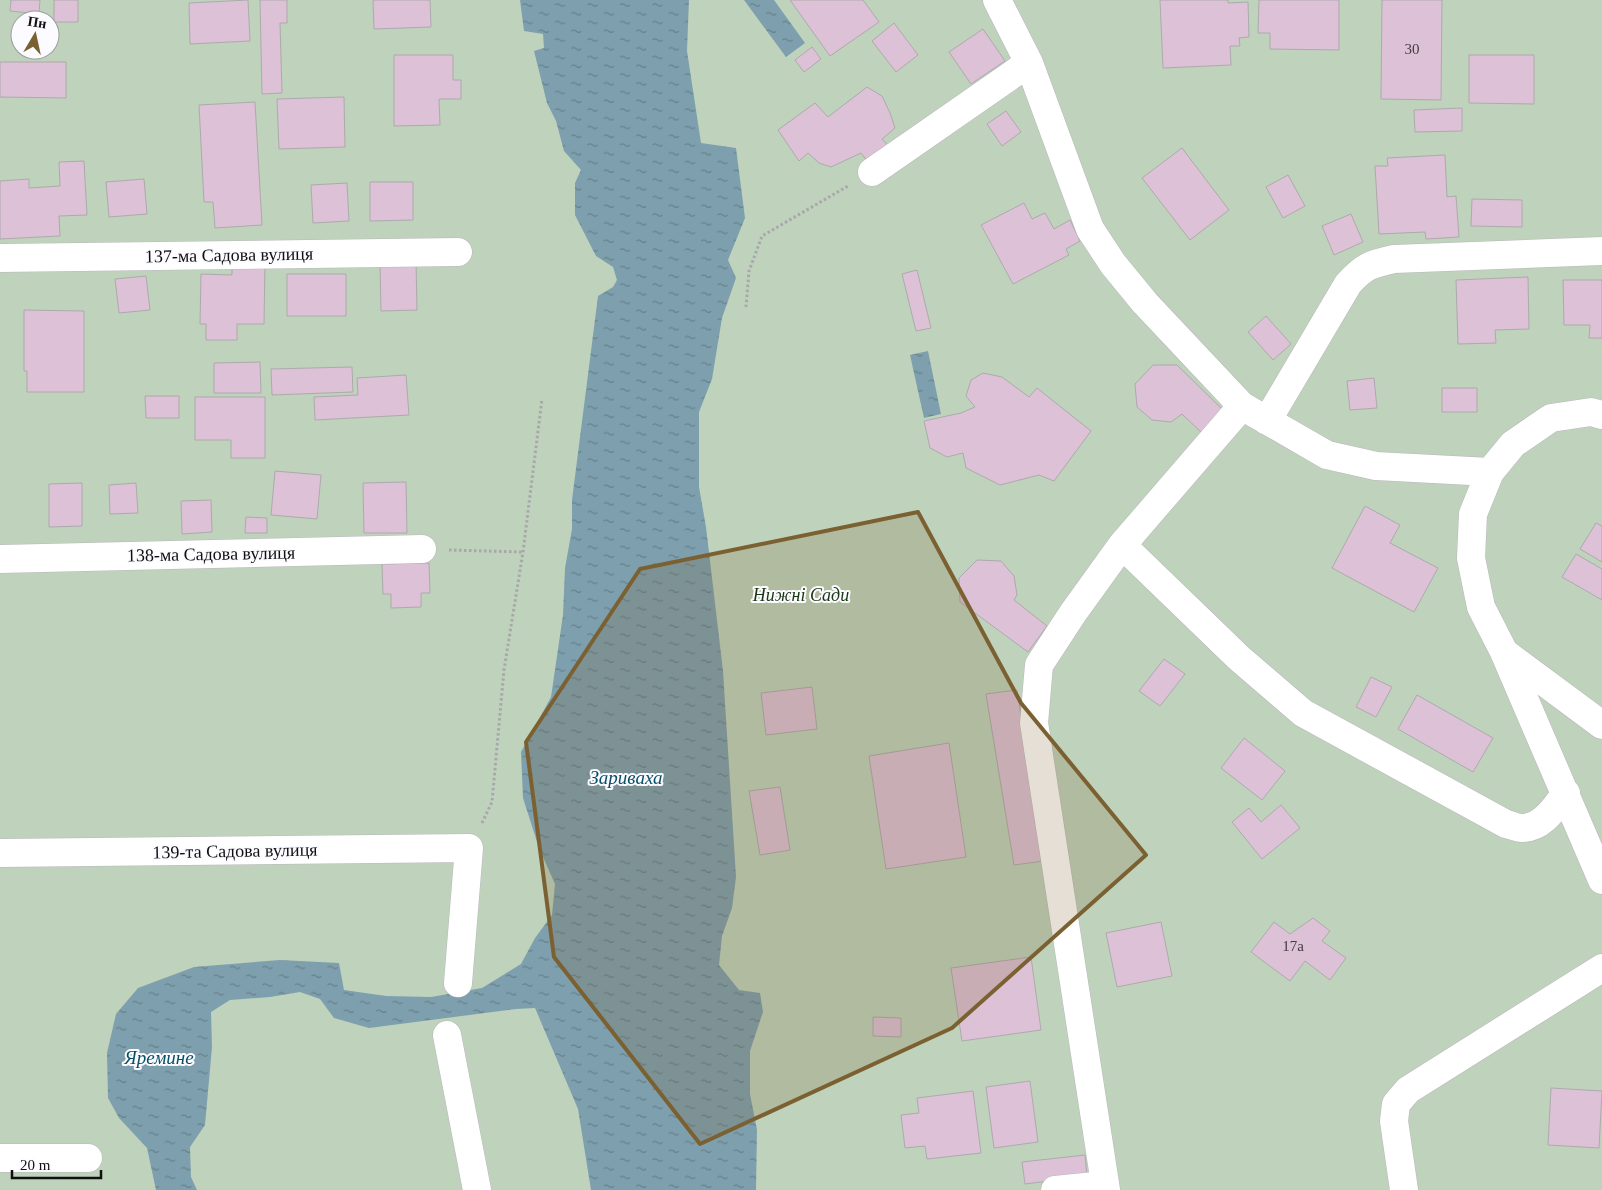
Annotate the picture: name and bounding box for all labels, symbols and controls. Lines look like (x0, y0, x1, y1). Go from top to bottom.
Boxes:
north arrow (10, 10, 60, 60)
text: Пн (26, 14, 47, 32)
house number: 30 (1405, 41, 1420, 57)
street label: 137-ма Садова вулиця (145, 244, 313, 266)
street label: 138-ма Садова вулиця (127, 543, 295, 565)
park label: Нижні Сади (752, 585, 849, 605)
water label: Зариваха (589, 767, 663, 788)
street label: 139-та Садова вулиця (152, 840, 318, 862)
house number: 17а (1282, 938, 1304, 954)
water label: Яремине (123, 1047, 194, 1068)
scale bar (12, 1148, 101, 1180)
text: 20 m (20, 1157, 51, 1173)

